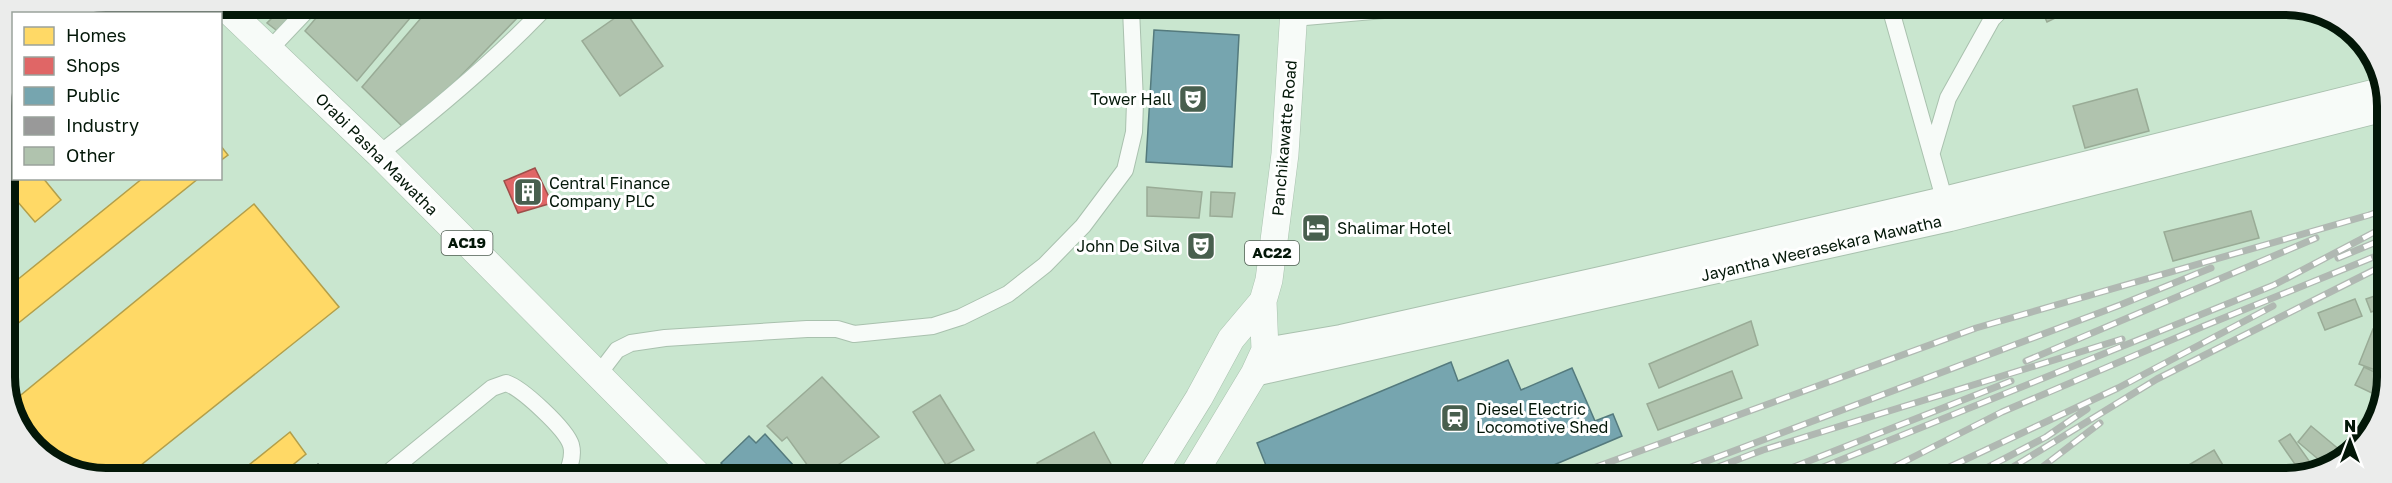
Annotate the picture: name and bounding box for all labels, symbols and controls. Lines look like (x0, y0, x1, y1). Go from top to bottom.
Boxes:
legend (12, 12, 222, 180)
text: Homes (66, 24, 126, 46)
text: Shops (66, 54, 120, 76)
street label: Panchikawatte Road (1267, 59, 1301, 217)
theatre icon: Tower Hall (1177, 83, 1209, 115)
text: Public (66, 84, 120, 106)
street label: Orabi Pasha Mawatha (312, 89, 442, 219)
place label: Tower Hall (1090, 89, 1172, 109)
text: Industry (66, 114, 139, 136)
text: Other (66, 144, 115, 166)
place label: Central Finance Company PLC (549, 173, 670, 211)
building icon: Central Finance Company PLC (512, 176, 544, 208)
street label: Jayantha Weerasekara Mawatha (1699, 211, 1943, 285)
hotel icon: Shalimar Hotel (1300, 212, 1332, 244)
place label: Shalimar Hotel (1337, 218, 1452, 238)
theatre icon: John De Silva (1185, 230, 1217, 262)
road number: AC19 (442, 231, 492, 255)
place label: John De Silva (1077, 236, 1180, 256)
road number: AC22 (1245, 241, 1299, 265)
place label: Diesel Electric Locomotive Shed (1476, 399, 1608, 437)
station icon: Diesel Electric Locomotive Shed (1439, 402, 1471, 434)
north arrow (2320, 411, 2380, 471)
text: N (2344, 416, 2356, 436)

